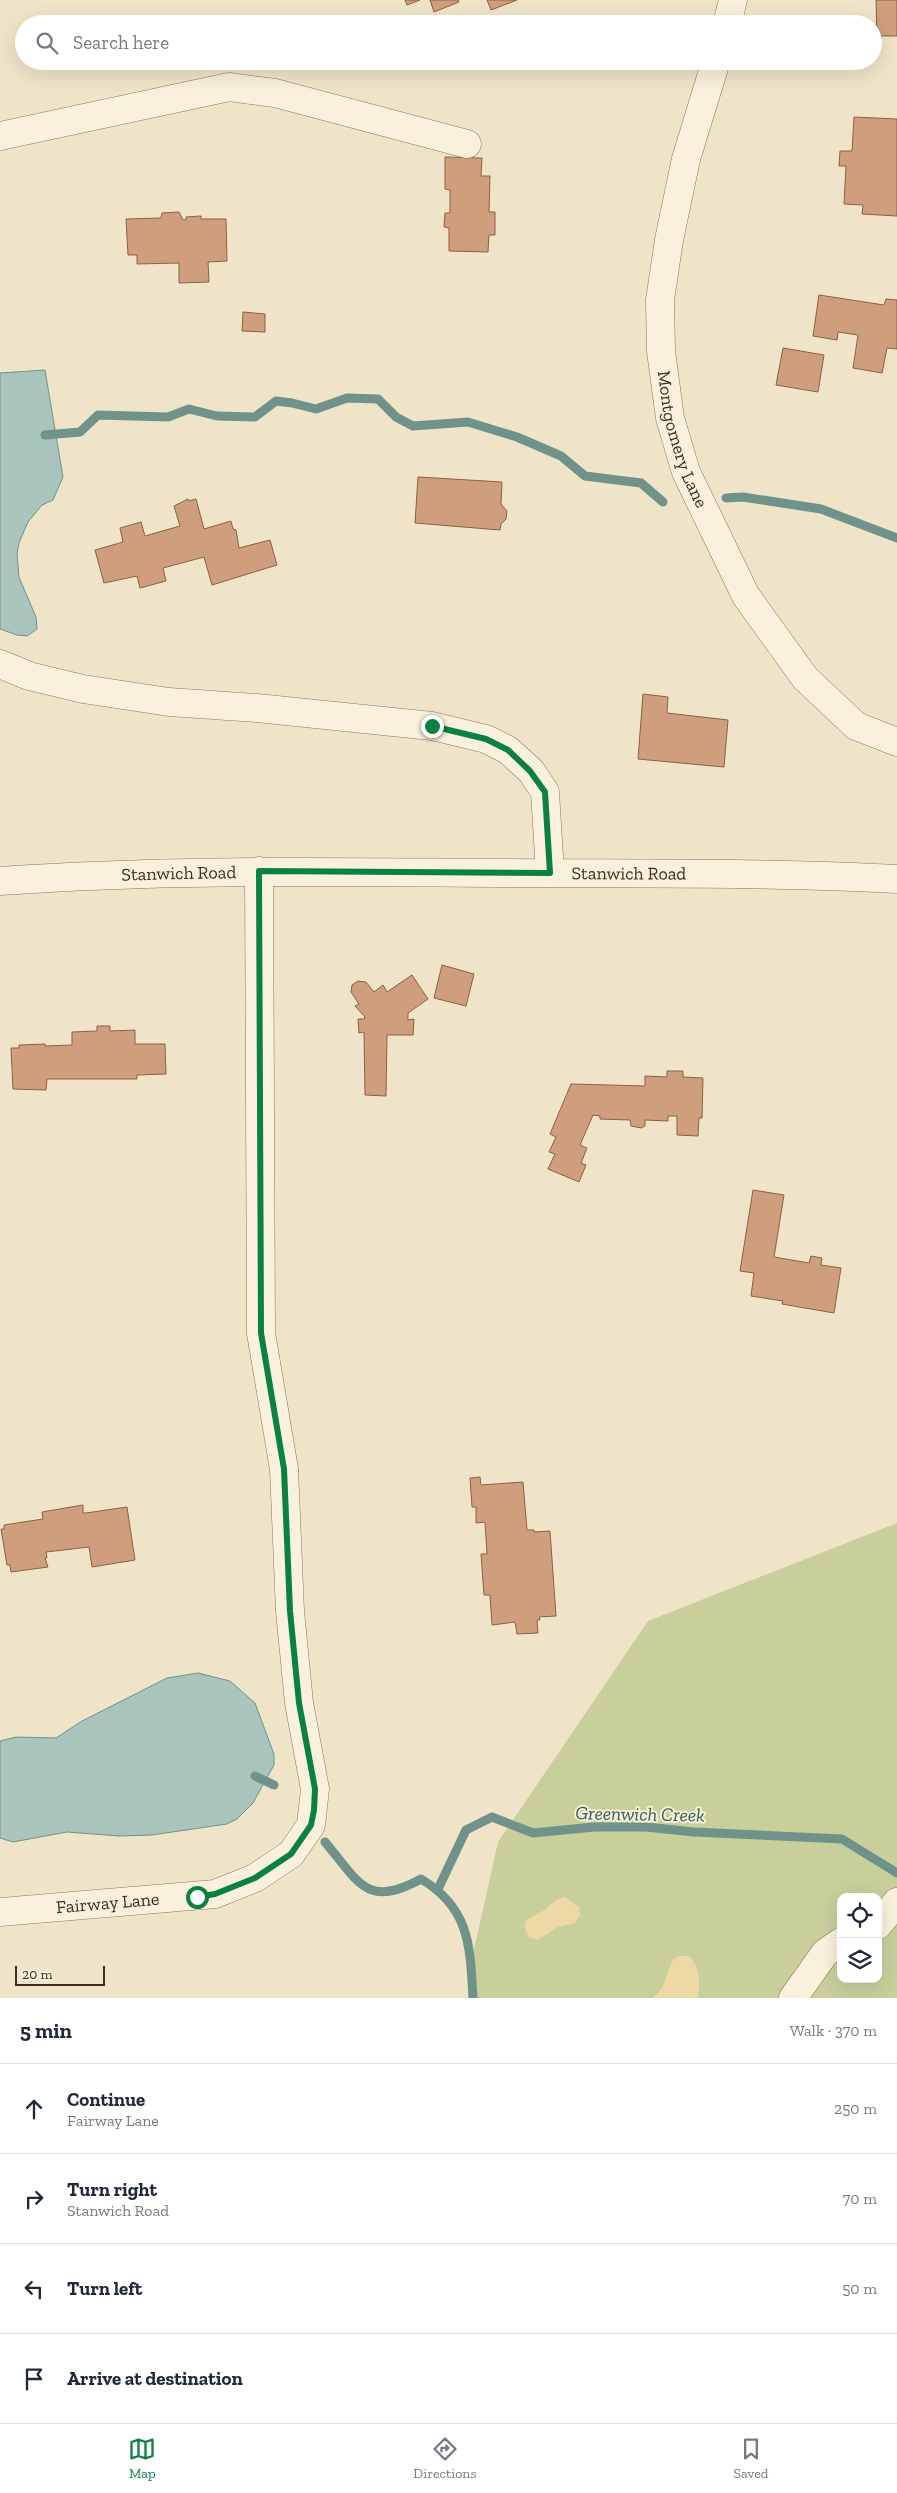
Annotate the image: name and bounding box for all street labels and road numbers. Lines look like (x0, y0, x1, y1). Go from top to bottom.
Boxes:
street label: Montgomery Lane (653, 369, 713, 511)
street label: Stanwich Road (121, 861, 236, 886)
street label: Stanwich Road (571, 862, 686, 885)
street label: Fairway Lane (55, 1888, 160, 1918)

